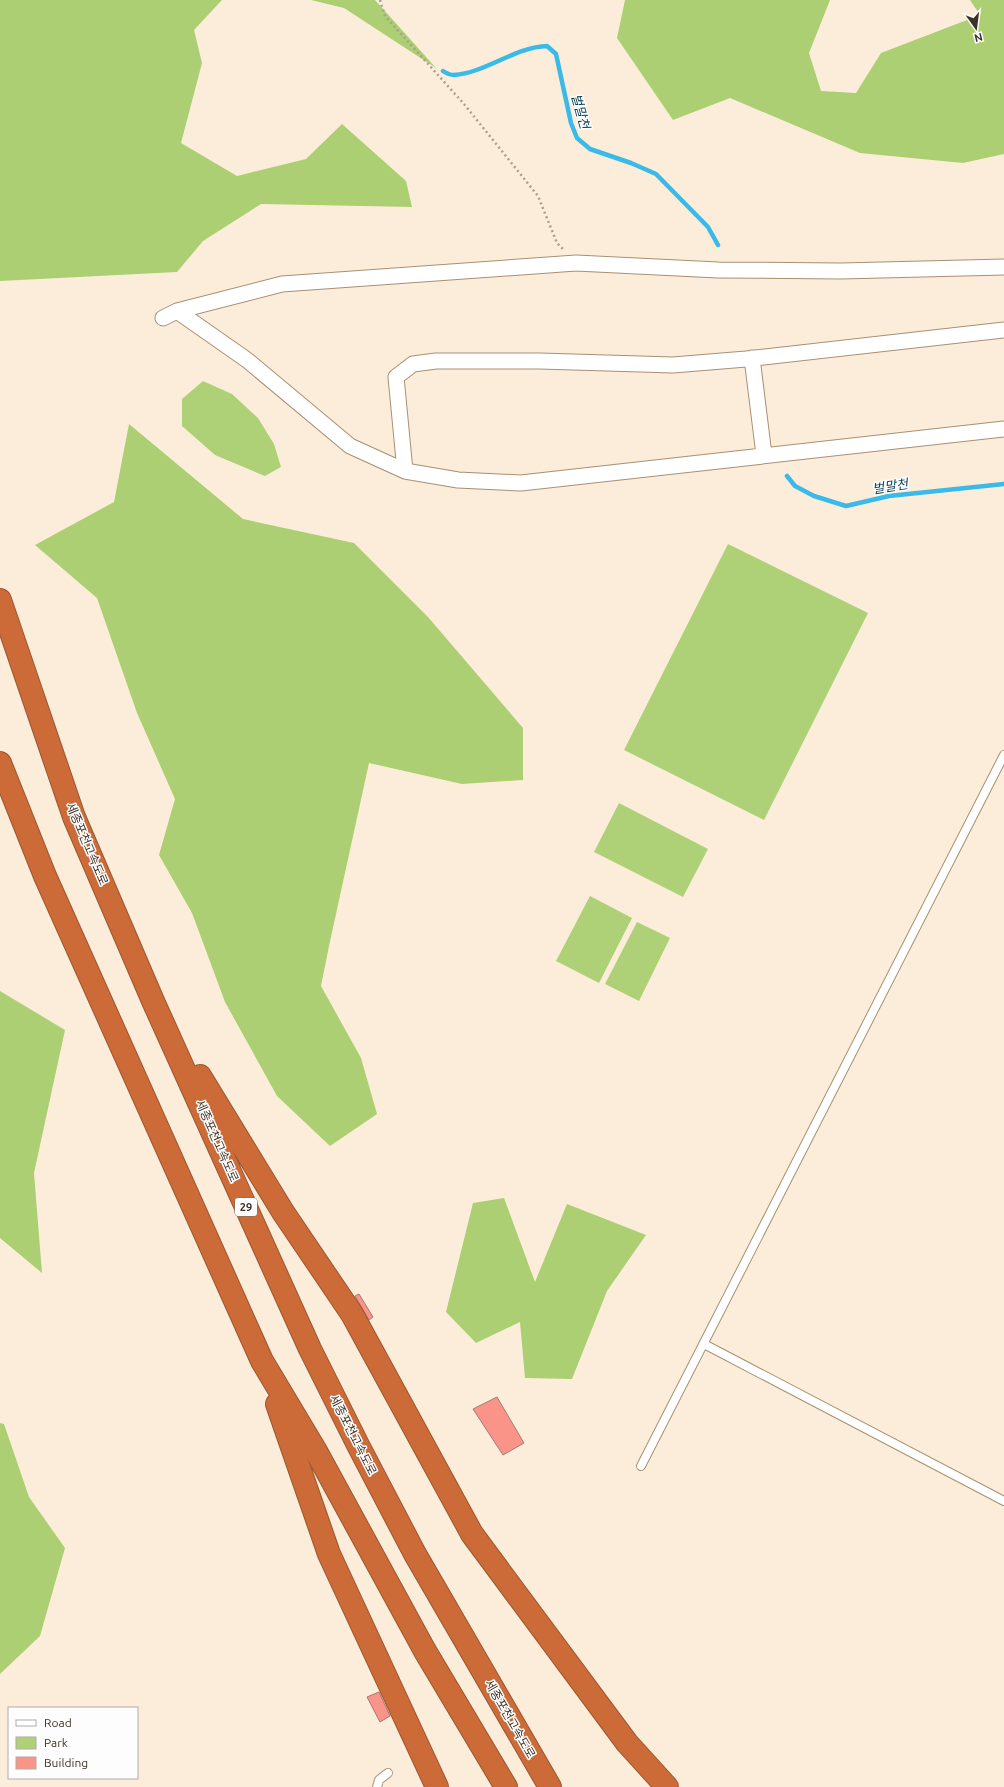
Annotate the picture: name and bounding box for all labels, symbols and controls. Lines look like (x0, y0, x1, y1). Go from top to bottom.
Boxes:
north arrow (956, 8, 996, 48)
text: N (973, 31, 984, 45)
water label: 벌말천 (569, 92, 593, 131)
water label: 벌말천 (871, 476, 910, 496)
street label: 세종포천고속도로 (64, 801, 111, 887)
street label: 세종포천고속도로 (194, 1098, 241, 1184)
road number: 29 (235, 1198, 257, 1216)
street label: 세종포천고속도로 (328, 1392, 379, 1477)
street label: 세종포천고속도로 (483, 1677, 538, 1760)
legend (8, 1707, 138, 1779)
text: Road (44, 1716, 72, 1729)
text: Park (44, 1736, 68, 1749)
text: Building (44, 1756, 88, 1769)

